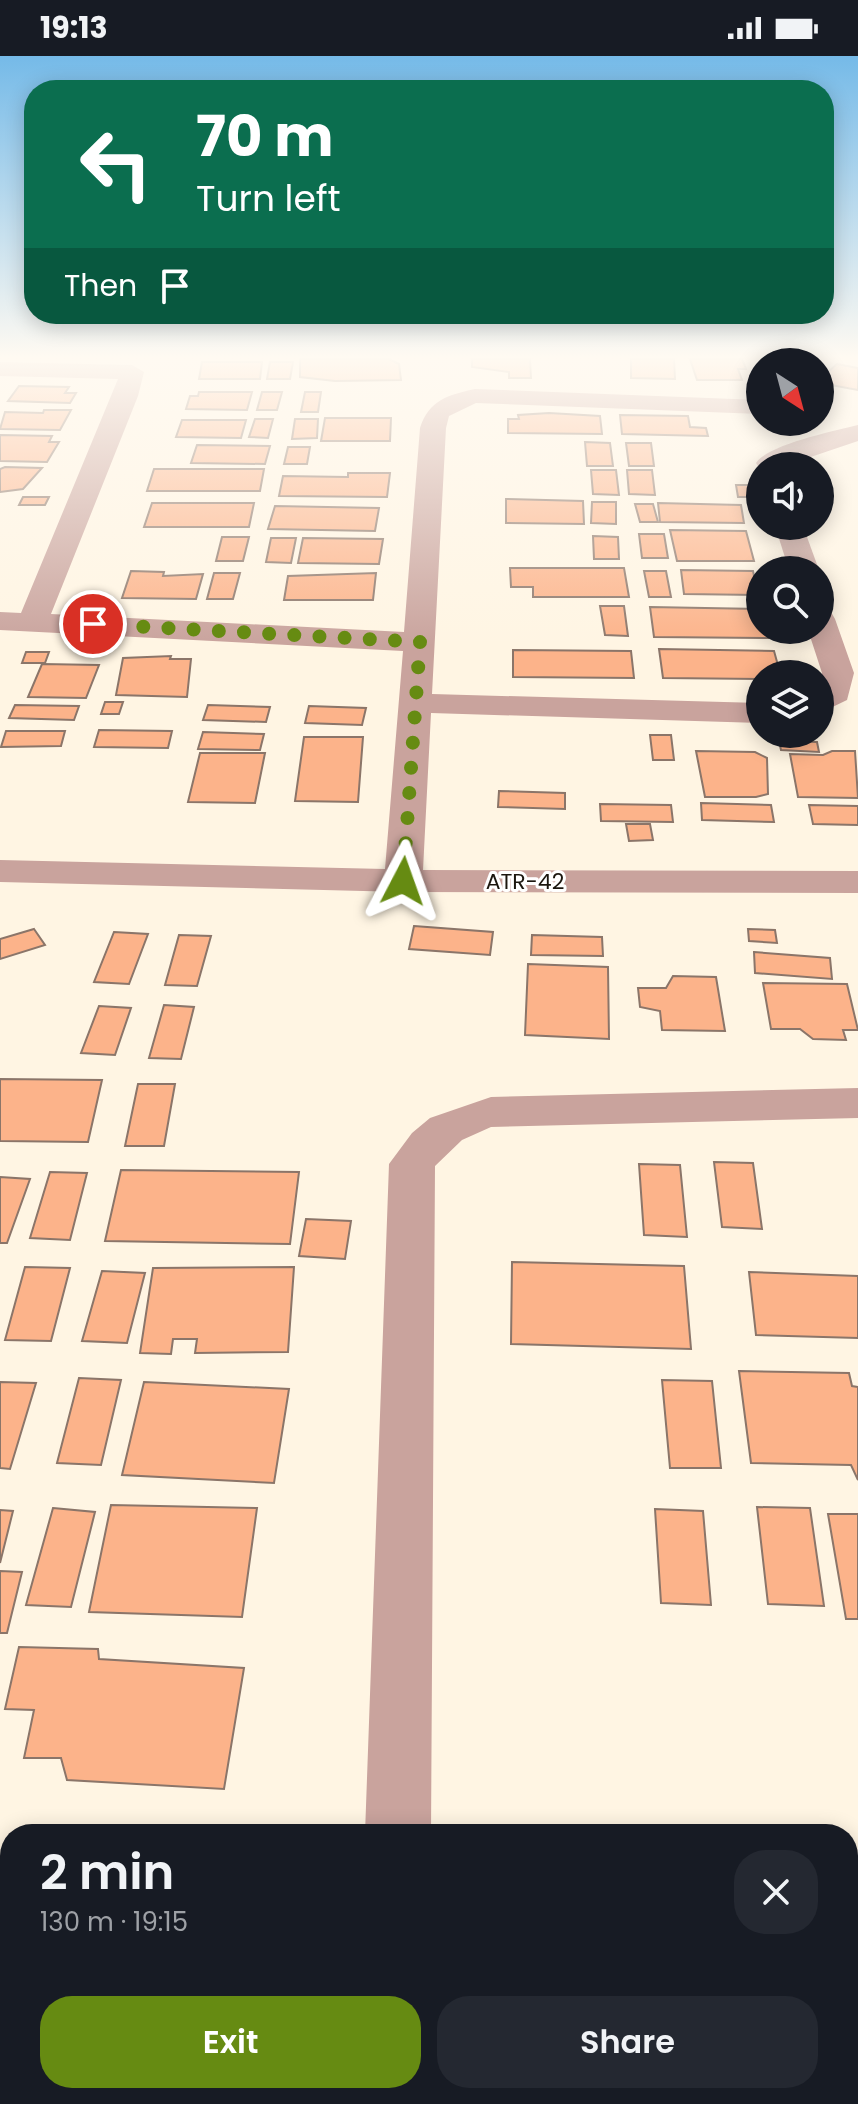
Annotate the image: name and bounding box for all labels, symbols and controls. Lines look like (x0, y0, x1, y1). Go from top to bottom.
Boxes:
text: 19:13 (40, 6, 108, 49)
text: 70 m (196, 97, 334, 176)
icon: left (64, 112, 168, 216)
text: Turn left (196, 173, 341, 224)
text: Then (64, 264, 137, 307)
icon: arrive (153, 264, 197, 308)
north arrow (746, 348, 834, 436)
map controls (746, 348, 834, 748)
button: sound (746, 452, 834, 540)
button: search (746, 556, 834, 644)
pin (59, 590, 127, 658)
icon: arrive (71, 602, 115, 646)
button: layers (746, 660, 834, 748)
position arrow (361, 839, 445, 923)
street label: ATR-42 (486, 866, 564, 897)
text: 2 min (40, 1839, 174, 1906)
button: close (734, 1850, 818, 1934)
text: 130 m · 19:15 (40, 1904, 188, 1940)
button: Exit (40, 1996, 421, 2088)
button: Share (437, 1996, 818, 2088)

